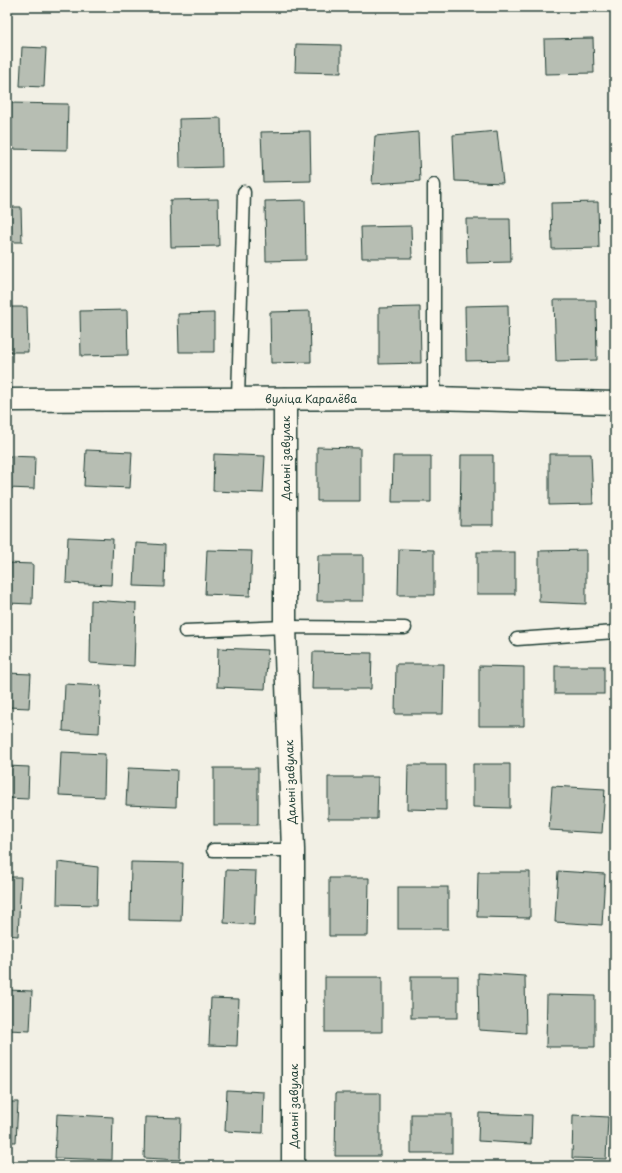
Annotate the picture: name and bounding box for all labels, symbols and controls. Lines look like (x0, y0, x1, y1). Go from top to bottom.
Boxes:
street label: вуліца Каралёва (265, 390, 357, 407)
street label: Дальні завулак (277, 415, 294, 501)
street label: Дальні завулак (280, 739, 300, 825)
street label: Дальні завулак (285, 1063, 302, 1149)

